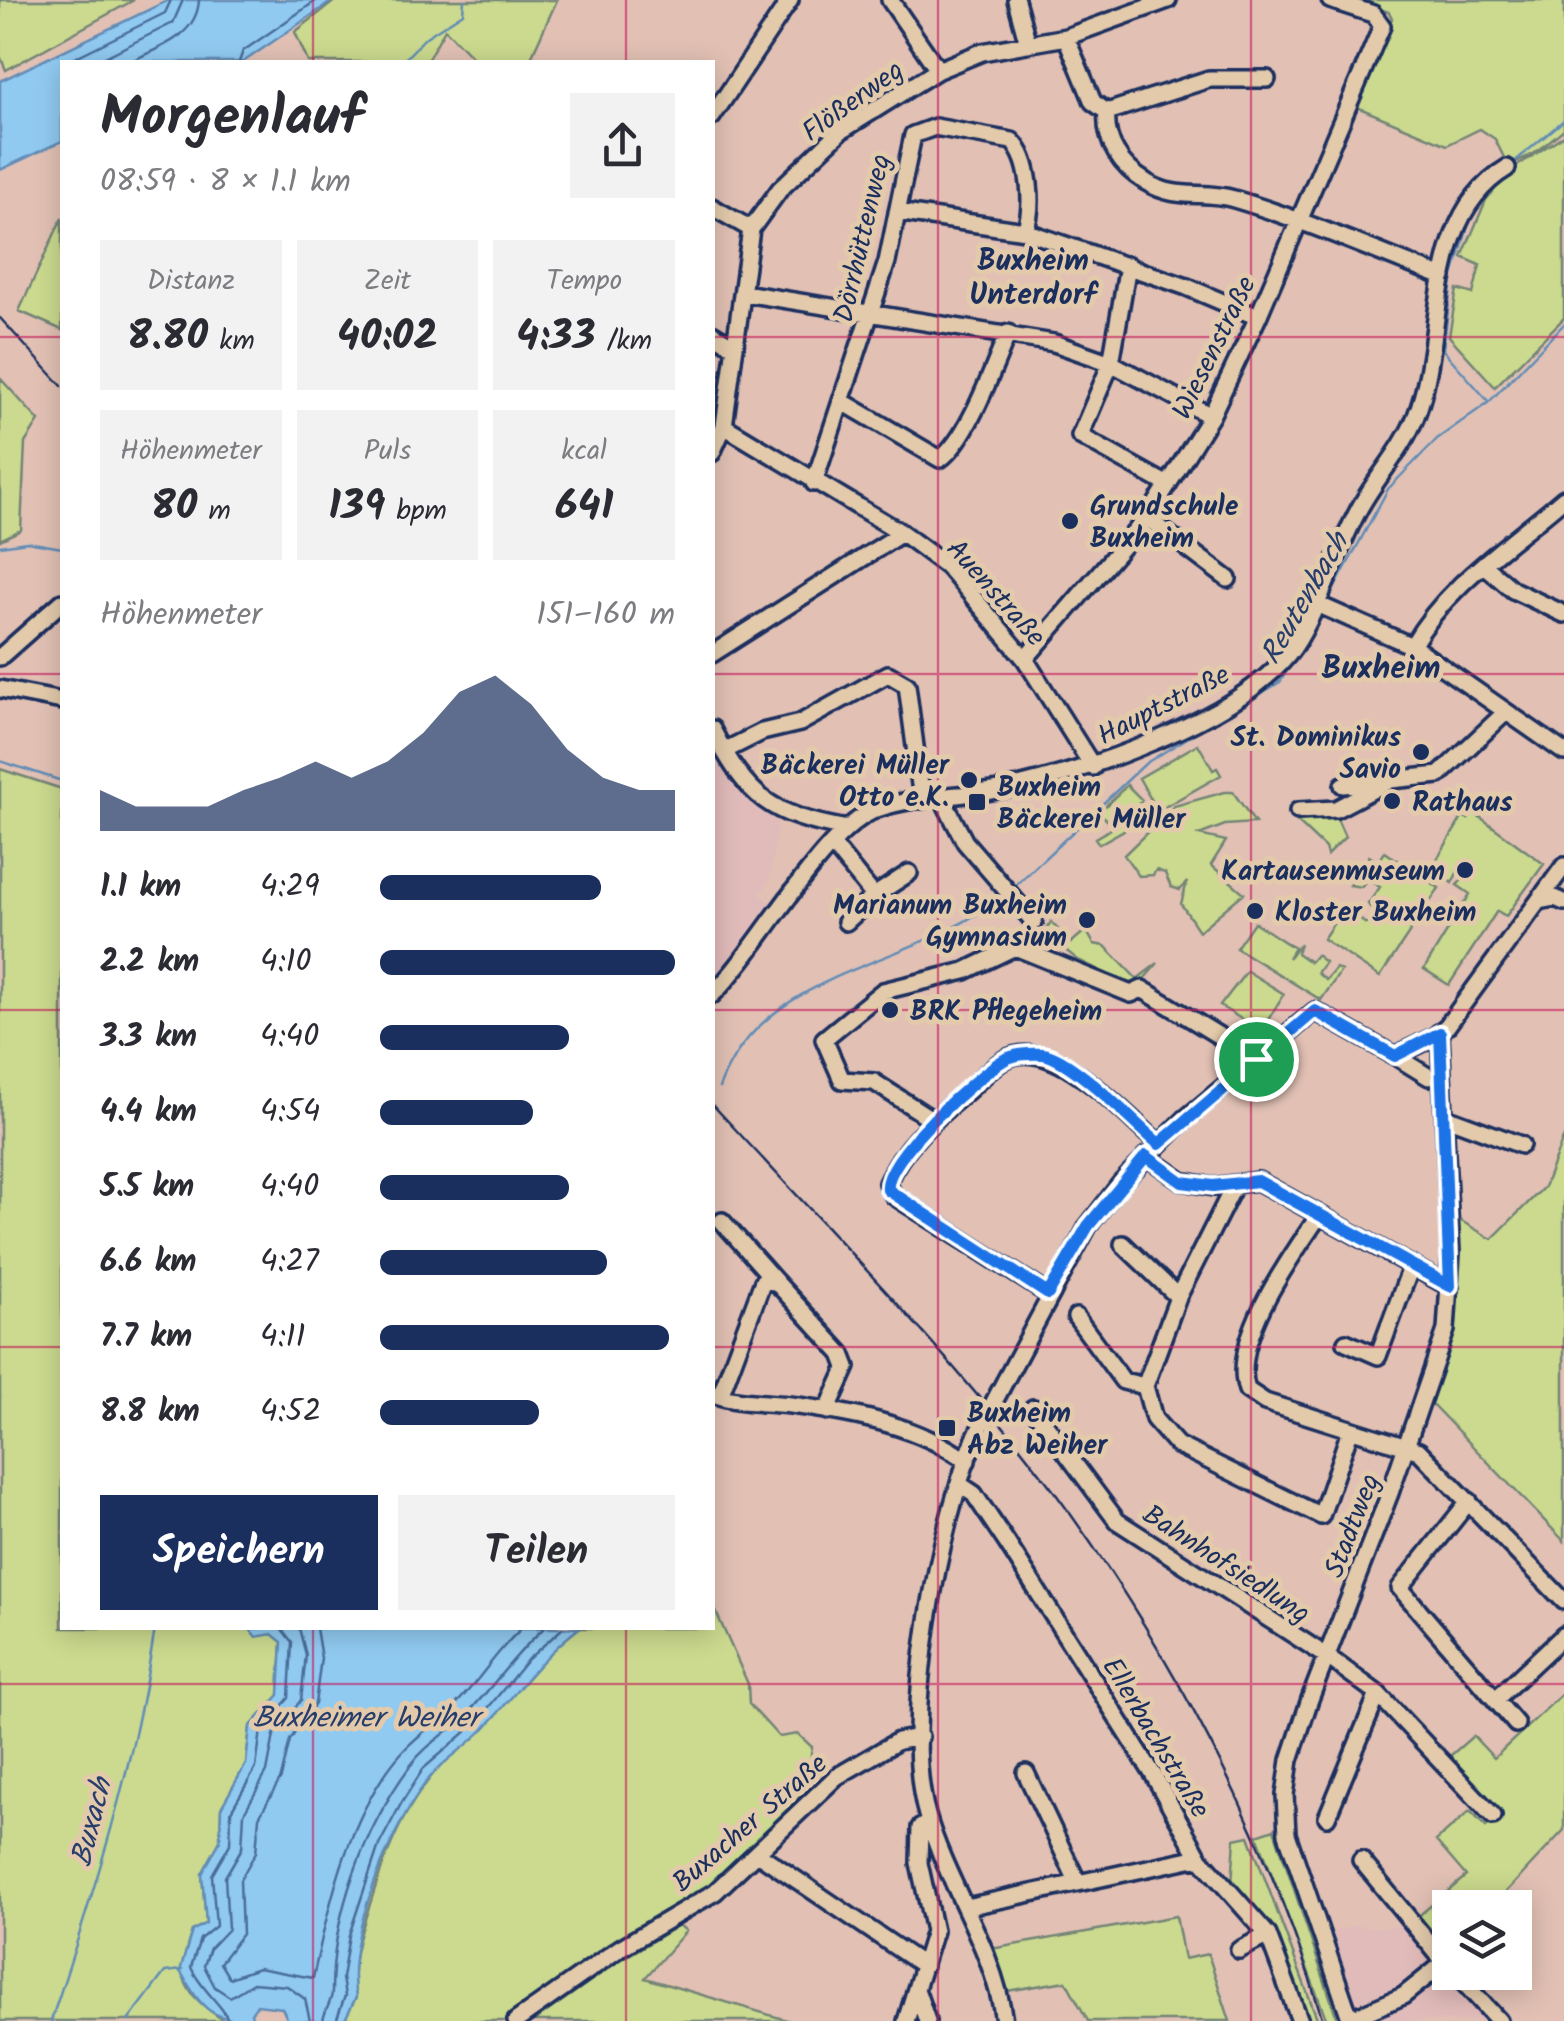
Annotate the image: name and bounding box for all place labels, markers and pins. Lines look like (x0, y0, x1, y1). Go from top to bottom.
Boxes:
place label: Grundschule Buxheim (1090, 485, 1239, 562)
marker: Grundschule Buxheim (1059, 510, 1081, 532)
place label: St. Dominikus Savio (1231, 716, 1401, 793)
marker: St. Dominikus Savio (1410, 741, 1432, 763)
place label: Bäckerei Müller Otto e.K. (761, 744, 951, 821)
place label: Buxheim Bäckerei Müller (997, 766, 1187, 843)
marker: Bäckerei Müller Otto e.K. (958, 769, 980, 791)
place label: Rathaus (1412, 781, 1512, 826)
marker: Rathaus (1381, 790, 1403, 812)
marker: Buxheim Bäckerei Müller (966, 791, 988, 813)
place label: Kartausenmuseum (1221, 850, 1445, 895)
marker: Kartausenmuseum (1454, 859, 1476, 881)
place label: Marianum Buxheim Gymnasium (833, 884, 1067, 961)
place label: Kloster Buxheim (1275, 891, 1476, 936)
marker: Kloster Buxheim (1244, 900, 1266, 922)
marker: Marianum Buxheim Gymnasium (1076, 909, 1098, 931)
place label: BRK Pflegeheim (910, 990, 1102, 1035)
marker: BRK Pflegeheim (879, 999, 901, 1021)
pin (1214, 1017, 1299, 1102)
place label: Buxheim Abz Weiher (967, 1392, 1109, 1469)
marker: Buxheim Abz Weiher (936, 1417, 958, 1439)

